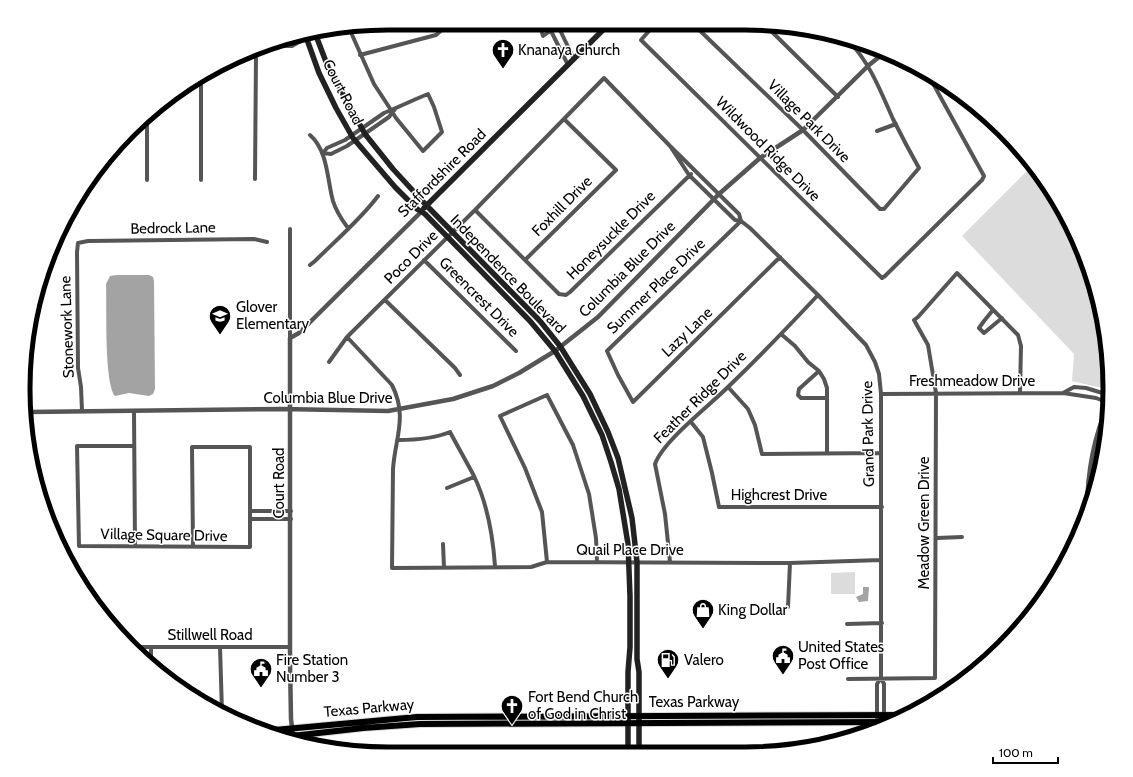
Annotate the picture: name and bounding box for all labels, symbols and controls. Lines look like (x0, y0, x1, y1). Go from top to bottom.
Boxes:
church icon: Knanaya Church (490, 37, 516, 70)
place label: Knanaya Church (518, 41, 620, 59)
street label: Court Road (319, 56, 367, 128)
street label: Village Park Drive (764, 76, 854, 166)
street label: Wildwood Ridge Drive (712, 93, 824, 205)
street label: Staffordshire Road (394, 125, 490, 221)
street label: Foxhill Drive (528, 172, 596, 240)
street label: Honeysuckle Drive (563, 187, 659, 283)
street label: Independence Boulevard (447, 211, 569, 337)
street label: Columbia Blue Drive (575, 217, 679, 321)
street label: Bedrock Lane (130, 218, 216, 238)
street label: Poco Drive (380, 226, 442, 288)
street label: Summer Place Drive (603, 234, 709, 337)
street label: Greencrest Drive (435, 253, 523, 341)
street label: Stonework Lane (56, 275, 78, 379)
place label: Glover Elementary (236, 298, 310, 333)
school or university icon: Glover Elementary (207, 303, 233, 336)
street label: Lazy Lane (658, 303, 716, 361)
street label: Feather Ridge Drive (650, 347, 750, 447)
street label: Freshmeadow Drive (909, 372, 1035, 390)
street label: Grand Park Drive (858, 381, 878, 487)
street label: Columbia Blue Drive (264, 389, 393, 407)
street label: Court Road (270, 448, 288, 518)
street label: Meadow Green Drive (915, 456, 933, 589)
street label: Highcrest Drive (731, 486, 828, 504)
street label: Village Square Drive (100, 525, 228, 545)
street label: Quail Place Drive (576, 541, 684, 559)
shop icon: King Dollar (690, 597, 716, 630)
place label: King Dollar (718, 601, 788, 619)
street label: Stillwell Road (167, 626, 253, 644)
place label: United States Post Office (798, 638, 884, 673)
public building icon: United States Post Office (770, 643, 796, 676)
fuel station icon: Valero (655, 647, 681, 680)
place label: Fire Station Number 3 (276, 651, 348, 686)
place label: Valero (684, 651, 724, 669)
public building icon: Fire Station Number 3 (248, 656, 274, 689)
place label: Fort Bend Church of God in Christ (528, 688, 638, 723)
church icon: Fort Bend Church of God in Christ (499, 693, 525, 726)
street label: Texas Parkway (649, 693, 740, 711)
street label: Texas Parkway (323, 695, 415, 721)
scale bar (993, 739, 1058, 765)
text: 100 m (999, 745, 1033, 760)

